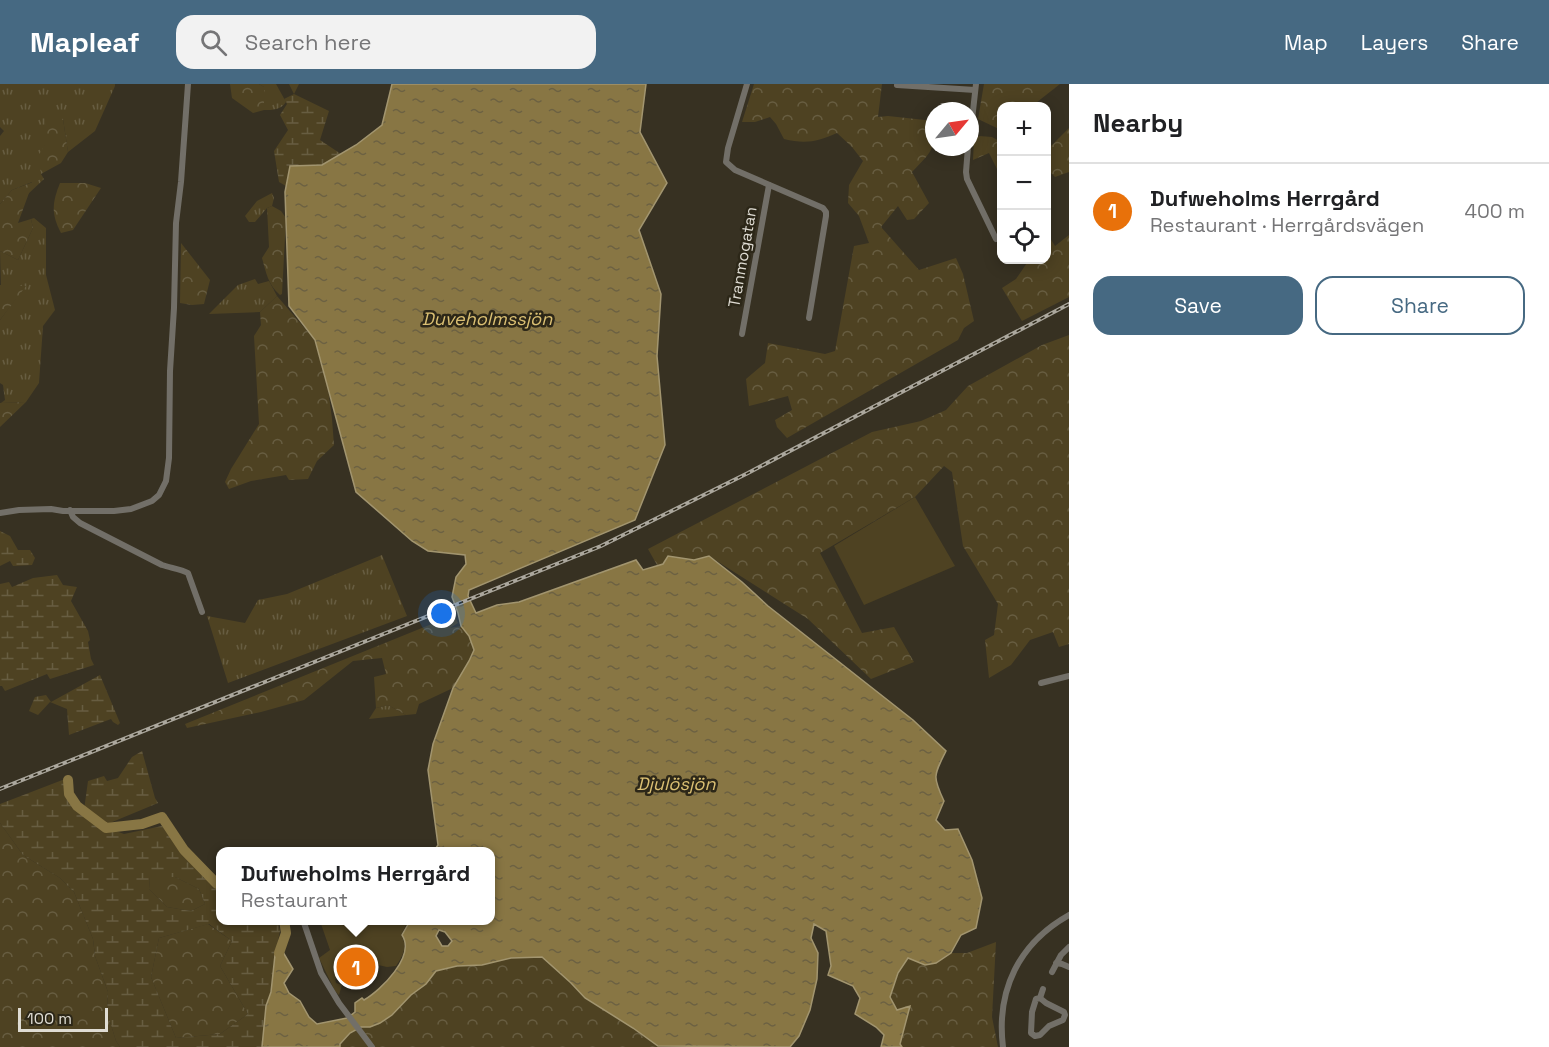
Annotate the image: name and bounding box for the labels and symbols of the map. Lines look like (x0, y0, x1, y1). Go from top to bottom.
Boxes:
north arrow (925, 102, 979, 156)
street label: Tranmogatan (723, 205, 762, 309)
water label: Duveholmssjön (422, 307, 553, 330)
your location (427, 599, 456, 628)
water label: Djulösjön (636, 772, 716, 795)
pin: 1 (336, 944, 376, 990)
scale bar (18, 1005, 108, 1032)

